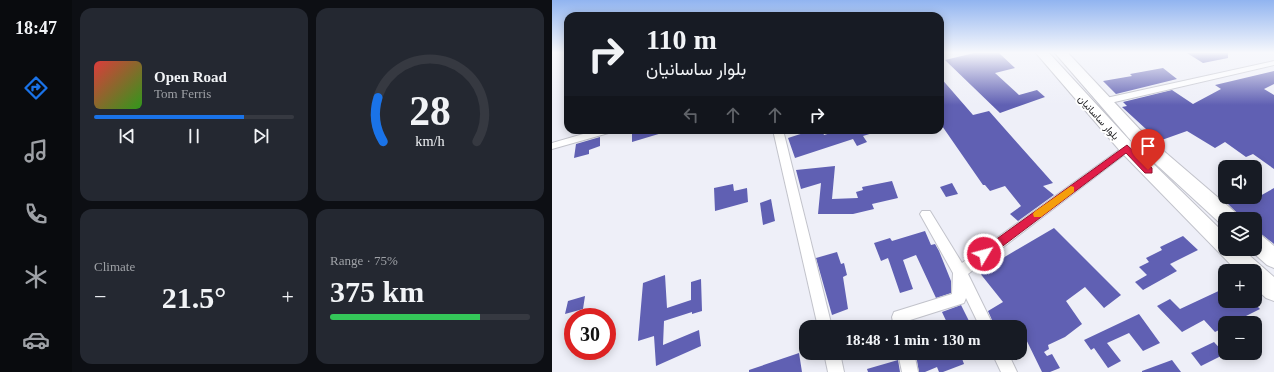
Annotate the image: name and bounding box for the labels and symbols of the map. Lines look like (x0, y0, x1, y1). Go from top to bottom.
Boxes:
street label: بلوار ساسانیان (1075, 93, 1121, 142)
pin (1131, 129, 1165, 170)
position arrow (963, 233, 1005, 275)
speed limit sign: 30 (564, 308, 616, 360)

